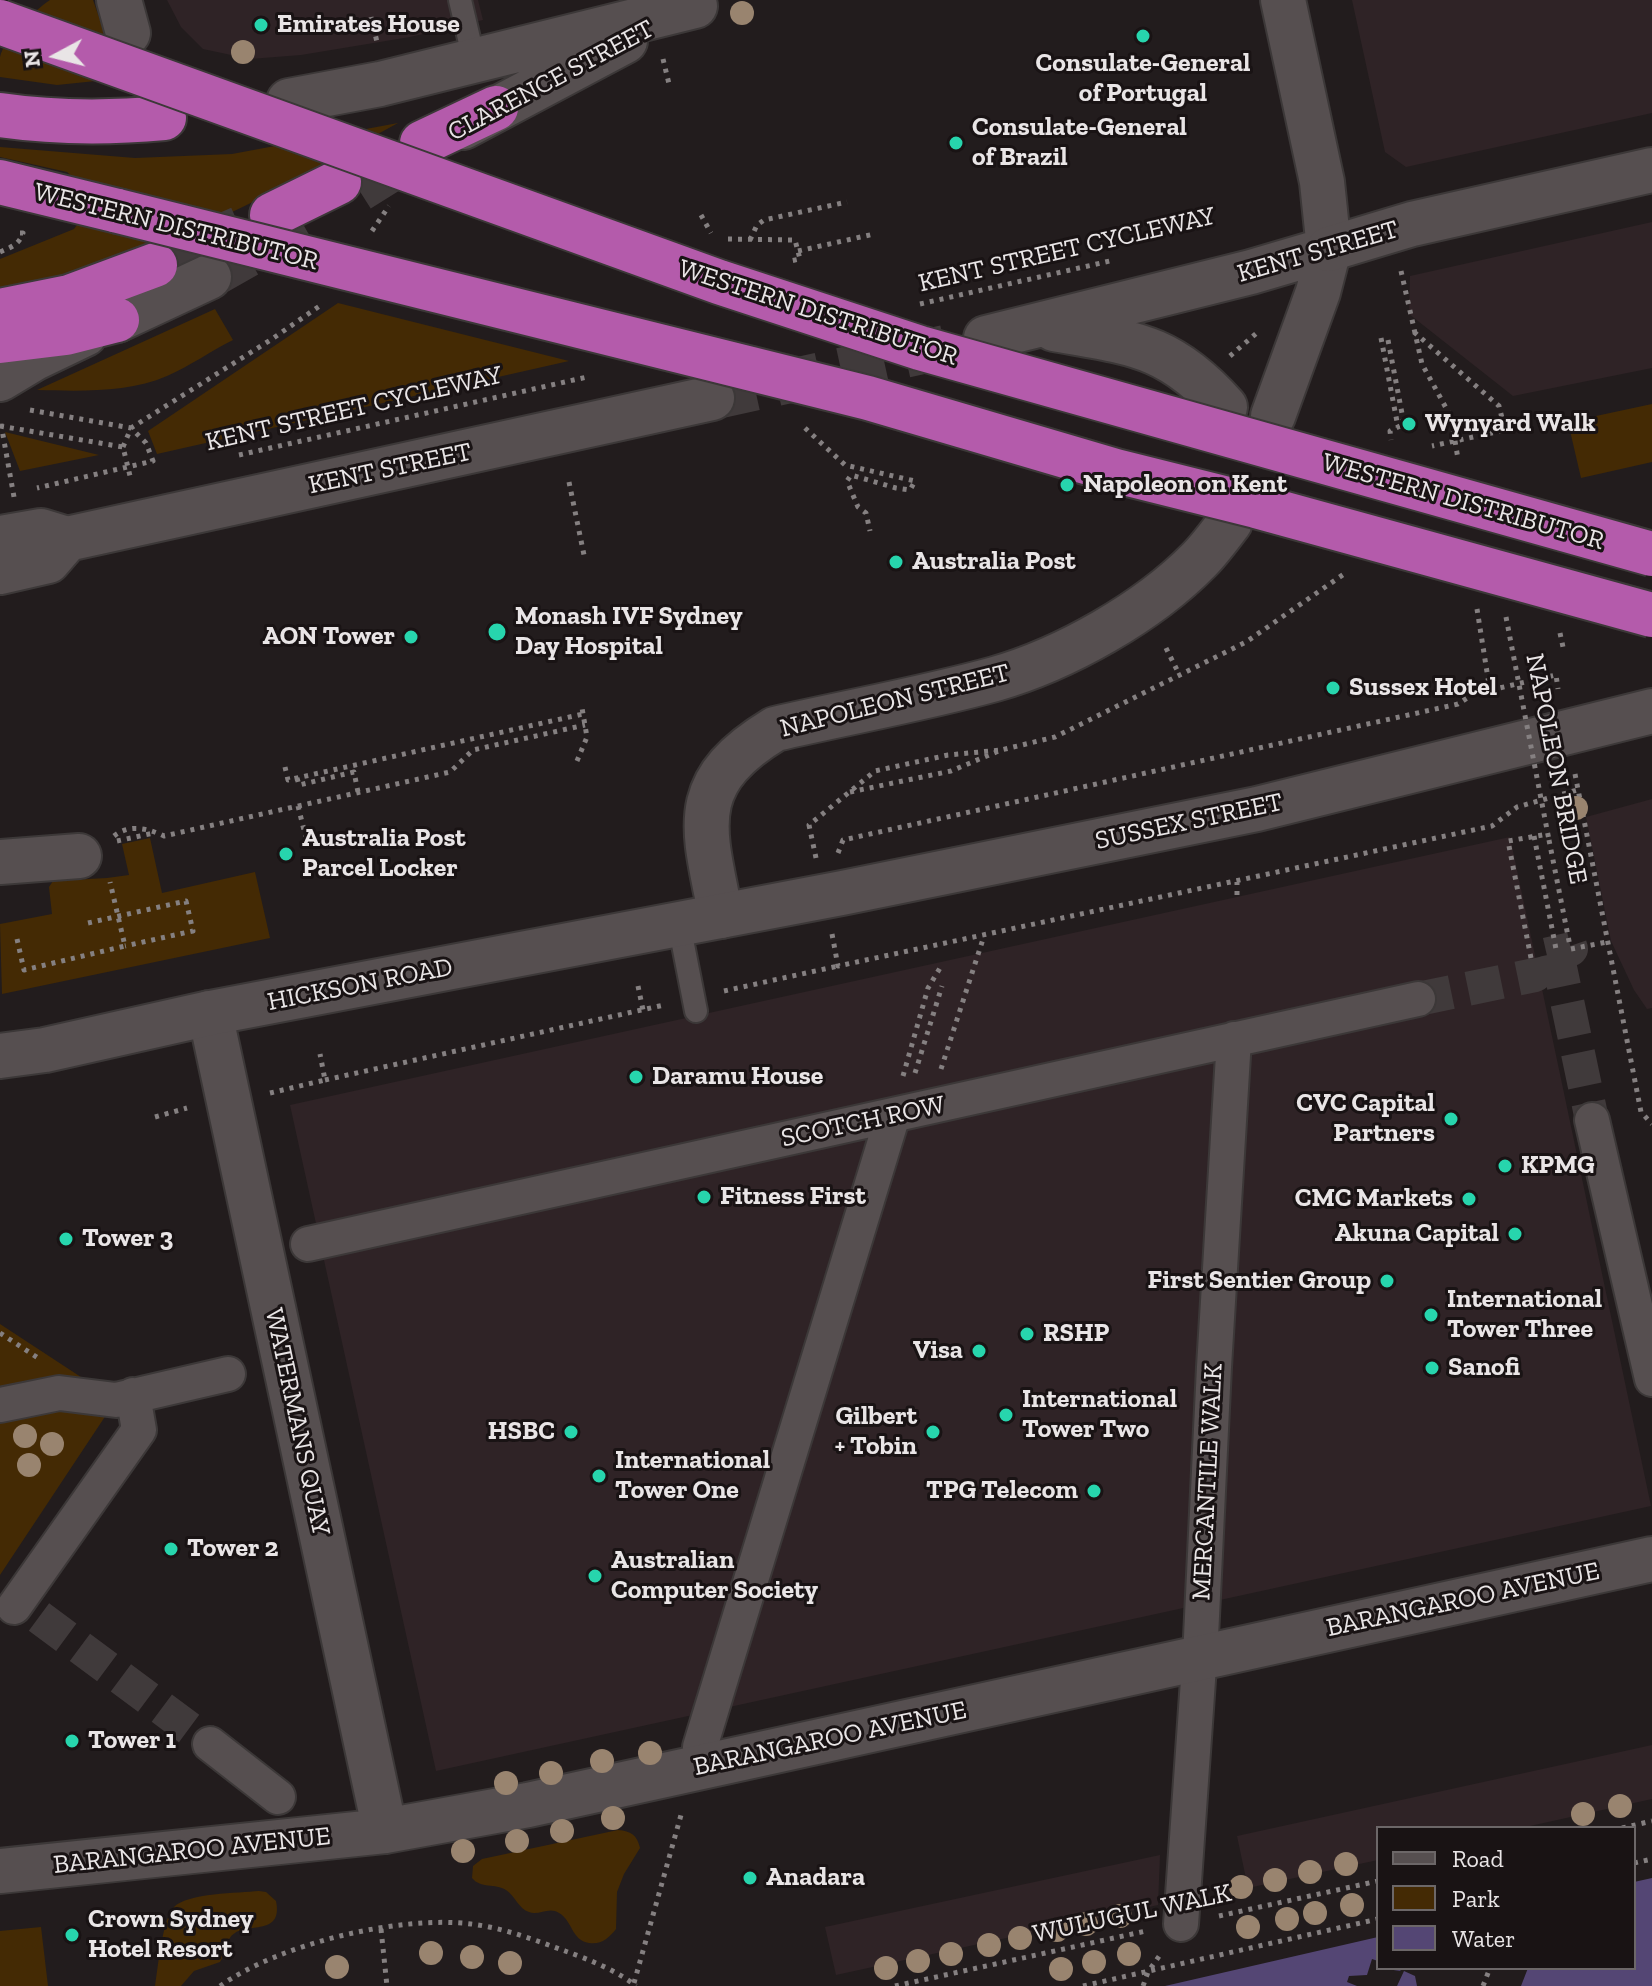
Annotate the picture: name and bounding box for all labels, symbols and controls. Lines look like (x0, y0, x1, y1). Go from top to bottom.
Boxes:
place label: Emirates House (277, 9, 460, 41)
street label: CLARENCE STREET (443, 14, 659, 148)
north arrow (16, 16, 96, 96)
marker: Emirates House (252, 16, 270, 34)
marker: Consulate-General of Portugal (1134, 27, 1152, 45)
place label: Consulate-General of Portugal (1035, 48, 1251, 110)
text: N (17, 49, 46, 69)
place label: Consulate-General of Brazil (972, 112, 1187, 174)
marker: Consulate-General of Brazil (947, 134, 965, 152)
street label: WESTERN DISTRIBUTOR (31, 177, 321, 277)
street label: KENT STREET CYCLEWAY (916, 201, 1218, 299)
street label: KENT STREET (1234, 214, 1402, 290)
street label: WESTERN DISTRIBUTOR (674, 253, 962, 373)
street label: KENT STREET CYCLEWAY (203, 360, 505, 458)
place label: Wynyard Walk (1425, 408, 1596, 440)
marker: Wynyard Walk (1400, 415, 1418, 433)
street label: KENT STREET (306, 436, 474, 502)
street label: WESTERN DISTRIBUTOR (1319, 447, 1607, 557)
place label: Napoleon on Kent (1083, 469, 1287, 501)
marker: Napoleon on Kent (1058, 476, 1076, 494)
place label: Australia Post (912, 546, 1076, 578)
marker: Australia Post (887, 553, 905, 571)
place label: Monash IVF Sydney Day Hospital (515, 601, 742, 662)
place label: AON Tower (262, 621, 395, 653)
marker: Monash IVF Sydney Day Hospital (486, 621, 508, 643)
marker: AON Tower (402, 628, 420, 646)
street label: NAPOLEON BRIDGE (1518, 651, 1594, 887)
street label: NAPOLEON STREET (777, 657, 1013, 745)
place label: Sussex Hotel (1349, 672, 1497, 704)
marker: Sussex Hotel (1324, 679, 1342, 697)
street label: SUSSEX STREET (1093, 787, 1285, 857)
place label: Australia Post Parcel Locker (302, 823, 466, 884)
marker: Australia Post Parcel Locker (277, 845, 295, 863)
street label: HICKSON ROAD (265, 952, 455, 1018)
place label: Daramu House (652, 1061, 823, 1093)
marker: Daramu House (627, 1068, 645, 1086)
place label: CVC Capital Partners (1296, 1088, 1435, 1150)
street label: SCOTCH ROW (778, 1089, 948, 1155)
marker: CVC Capital Partners (1442, 1110, 1460, 1128)
place label: KPMG (1521, 1150, 1595, 1182)
marker: KPMG (1496, 1157, 1514, 1175)
place label: Fitness First (720, 1181, 866, 1213)
place label: CMC Markets (1295, 1183, 1453, 1215)
marker: Fitness First (695, 1188, 713, 1206)
marker: CMC Markets (1460, 1190, 1478, 1208)
place label: Akuna Capital (1335, 1218, 1499, 1250)
place label: Tower 3 (82, 1223, 173, 1255)
marker: Akuna Capital (1506, 1225, 1524, 1243)
marker: Tower 3 (57, 1230, 75, 1248)
place label: First Sentier Group (1148, 1265, 1371, 1297)
marker: First Sentier Group (1378, 1272, 1396, 1290)
place label: International Tower Three (1447, 1284, 1602, 1346)
street label: WATERMANS QUAY (258, 1305, 336, 1539)
marker: International Tower Three (1422, 1306, 1440, 1324)
place label: RSHP (1043, 1318, 1109, 1350)
marker: RSHP (1018, 1325, 1036, 1343)
place label: Visa (913, 1335, 963, 1367)
marker: Visa (970, 1342, 988, 1360)
place label: Sanofi (1448, 1352, 1520, 1384)
marker: Sanofi (1423, 1359, 1441, 1377)
street label: MERCANTILE WALK (1186, 1363, 1230, 1601)
place label: International Tower Two (1022, 1384, 1177, 1446)
place label: Gilbert + Tobin (835, 1401, 917, 1462)
marker: International Tower Two (997, 1406, 1015, 1424)
place label: HSBC (488, 1416, 555, 1448)
marker: HSBC (562, 1423, 580, 1441)
marker: Gilbert + Tobin (924, 1423, 942, 1441)
place label: International Tower One (615, 1445, 770, 1506)
marker: International Tower One (590, 1467, 608, 1485)
place label: TPG Telecom (926, 1475, 1078, 1507)
marker: TPG Telecom (1085, 1482, 1103, 1500)
place label: Tower 2 (187, 1533, 278, 1565)
marker: Tower 2 (162, 1540, 180, 1558)
place label: Australian Computer Society (611, 1545, 818, 1606)
street label: BARANGAROO AVENUE (1324, 1556, 1602, 1644)
marker: Australian Computer Society (586, 1567, 604, 1585)
street label: BARANGAROO AVENUE (691, 1695, 969, 1783)
place label: Tower 1 (88, 1725, 176, 1757)
marker: Tower 1 (63, 1732, 81, 1750)
street label: BARANGAROO AVENUE (52, 1821, 332, 1881)
legend (1376, 1826, 1636, 1970)
text: Road (1452, 1844, 1504, 1873)
place label: Anadara (766, 1862, 865, 1894)
marker: Anadara (741, 1869, 759, 1887)
street label: WULUGUL WALK (1030, 1878, 1234, 1950)
text: Park (1452, 1884, 1500, 1913)
place label: Crown Sydney Hotel Resort (88, 1904, 253, 1966)
text: Water (1452, 1924, 1515, 1953)
marker: Crown Sydney Hotel Resort (63, 1926, 81, 1944)

